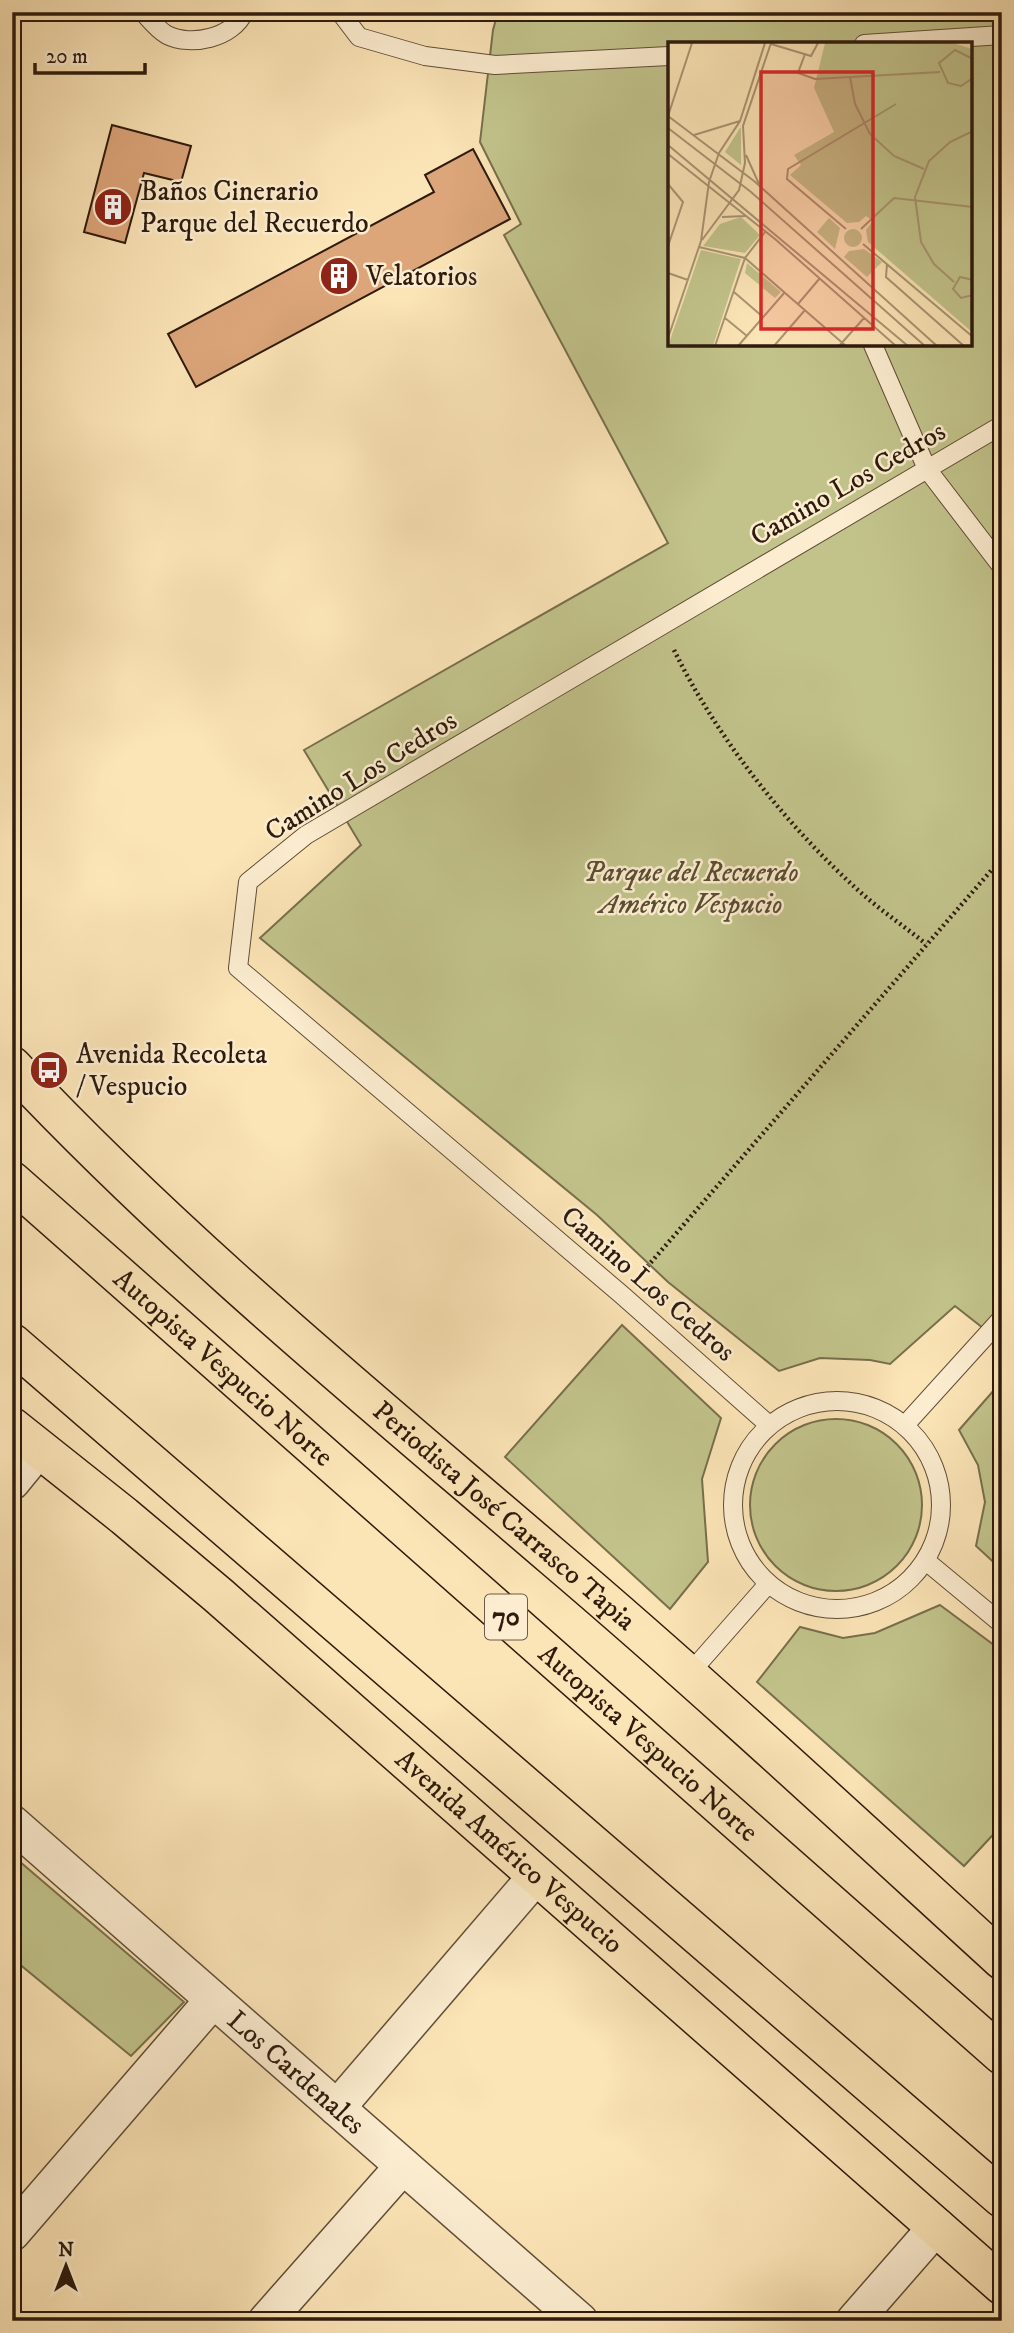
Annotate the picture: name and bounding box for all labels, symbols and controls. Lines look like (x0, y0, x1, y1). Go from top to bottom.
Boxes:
scale bar (35, 32, 145, 76)
inset map (668, 42, 972, 346)
text: 20 m (46, 44, 88, 70)
place label: Baños Cinerario Parque del Recuerdo (140, 174, 369, 241)
building icon: Baños Cinerario Parque del Recuerdo (92, 186, 134, 228)
building icon: Velatorios (318, 255, 360, 297)
place label: Velatorios (365, 259, 477, 294)
street label: Camino Los Cedros (744, 414, 952, 554)
street label: Camino Los Cedros (259, 703, 463, 849)
park label: Parque del Recuerdo Américo Vespucio (583, 855, 799, 922)
place label: Avenida Recoleta / Vespucio (76, 1037, 267, 1104)
bus stop icon: Avenida Recoleta / Vespucio (28, 1049, 70, 1091)
street label: Camino Los Cedros (554, 1199, 742, 1369)
street label: Autopista Vespucio Norte (106, 1261, 341, 1474)
street label: Periodista José Carrasco Tapia (365, 1393, 643, 1638)
road number: 70 (485, 1594, 527, 1640)
street label: Autopista Vespucio Norte (531, 1636, 766, 1849)
street label: Avenida Américo Vespucio (388, 1742, 631, 1961)
street label: Los Cardenales (220, 2003, 372, 2142)
north arrow (32, 2232, 102, 2302)
text: N (58, 2239, 74, 2262)

